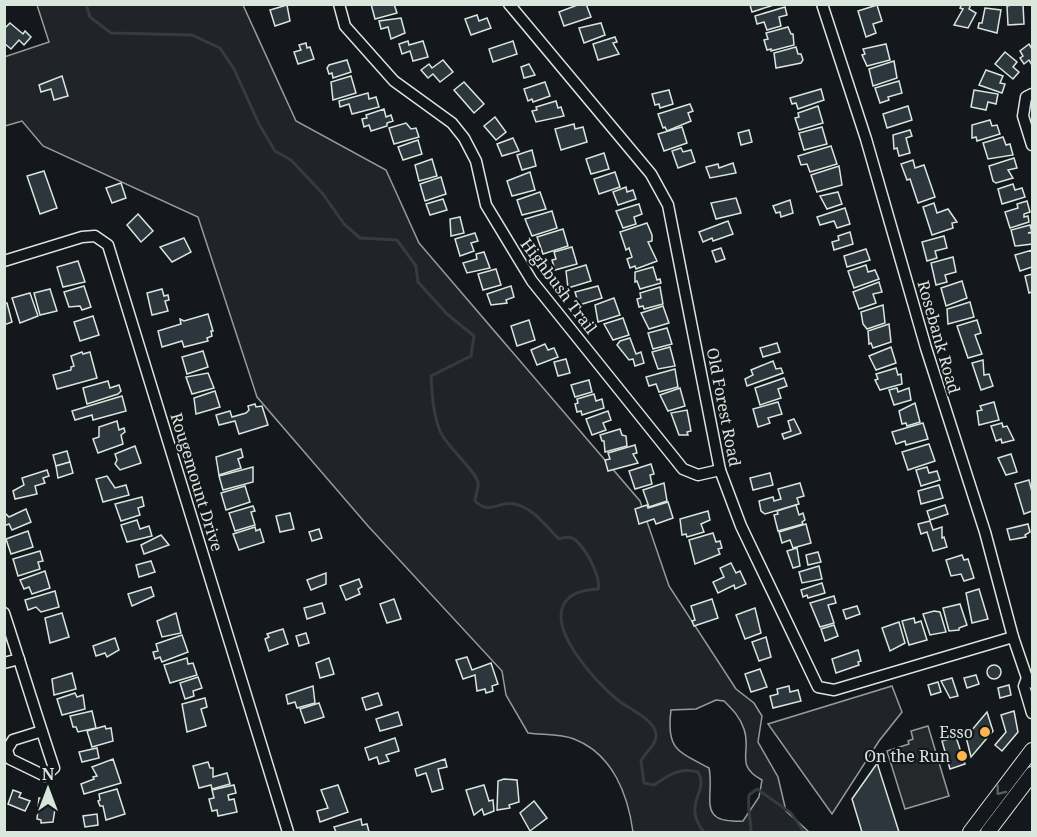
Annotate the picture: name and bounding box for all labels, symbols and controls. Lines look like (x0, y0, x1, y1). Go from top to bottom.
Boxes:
street label: Highbush Trail (516, 234, 602, 338)
street label: Rosebank Road (912, 278, 966, 396)
street label: Old Forest Road (702, 346, 746, 468)
street label: Rougemount Drive (165, 410, 229, 554)
place label: Esso (939, 721, 973, 743)
marker: Esso (978, 725, 992, 739)
place label: On the Run (864, 745, 950, 767)
marker: On the Run (955, 749, 969, 763)
north arrow (18, 759, 78, 819)
text: N (42, 763, 55, 785)
one-way arrow (996, 784, 1007, 795)

